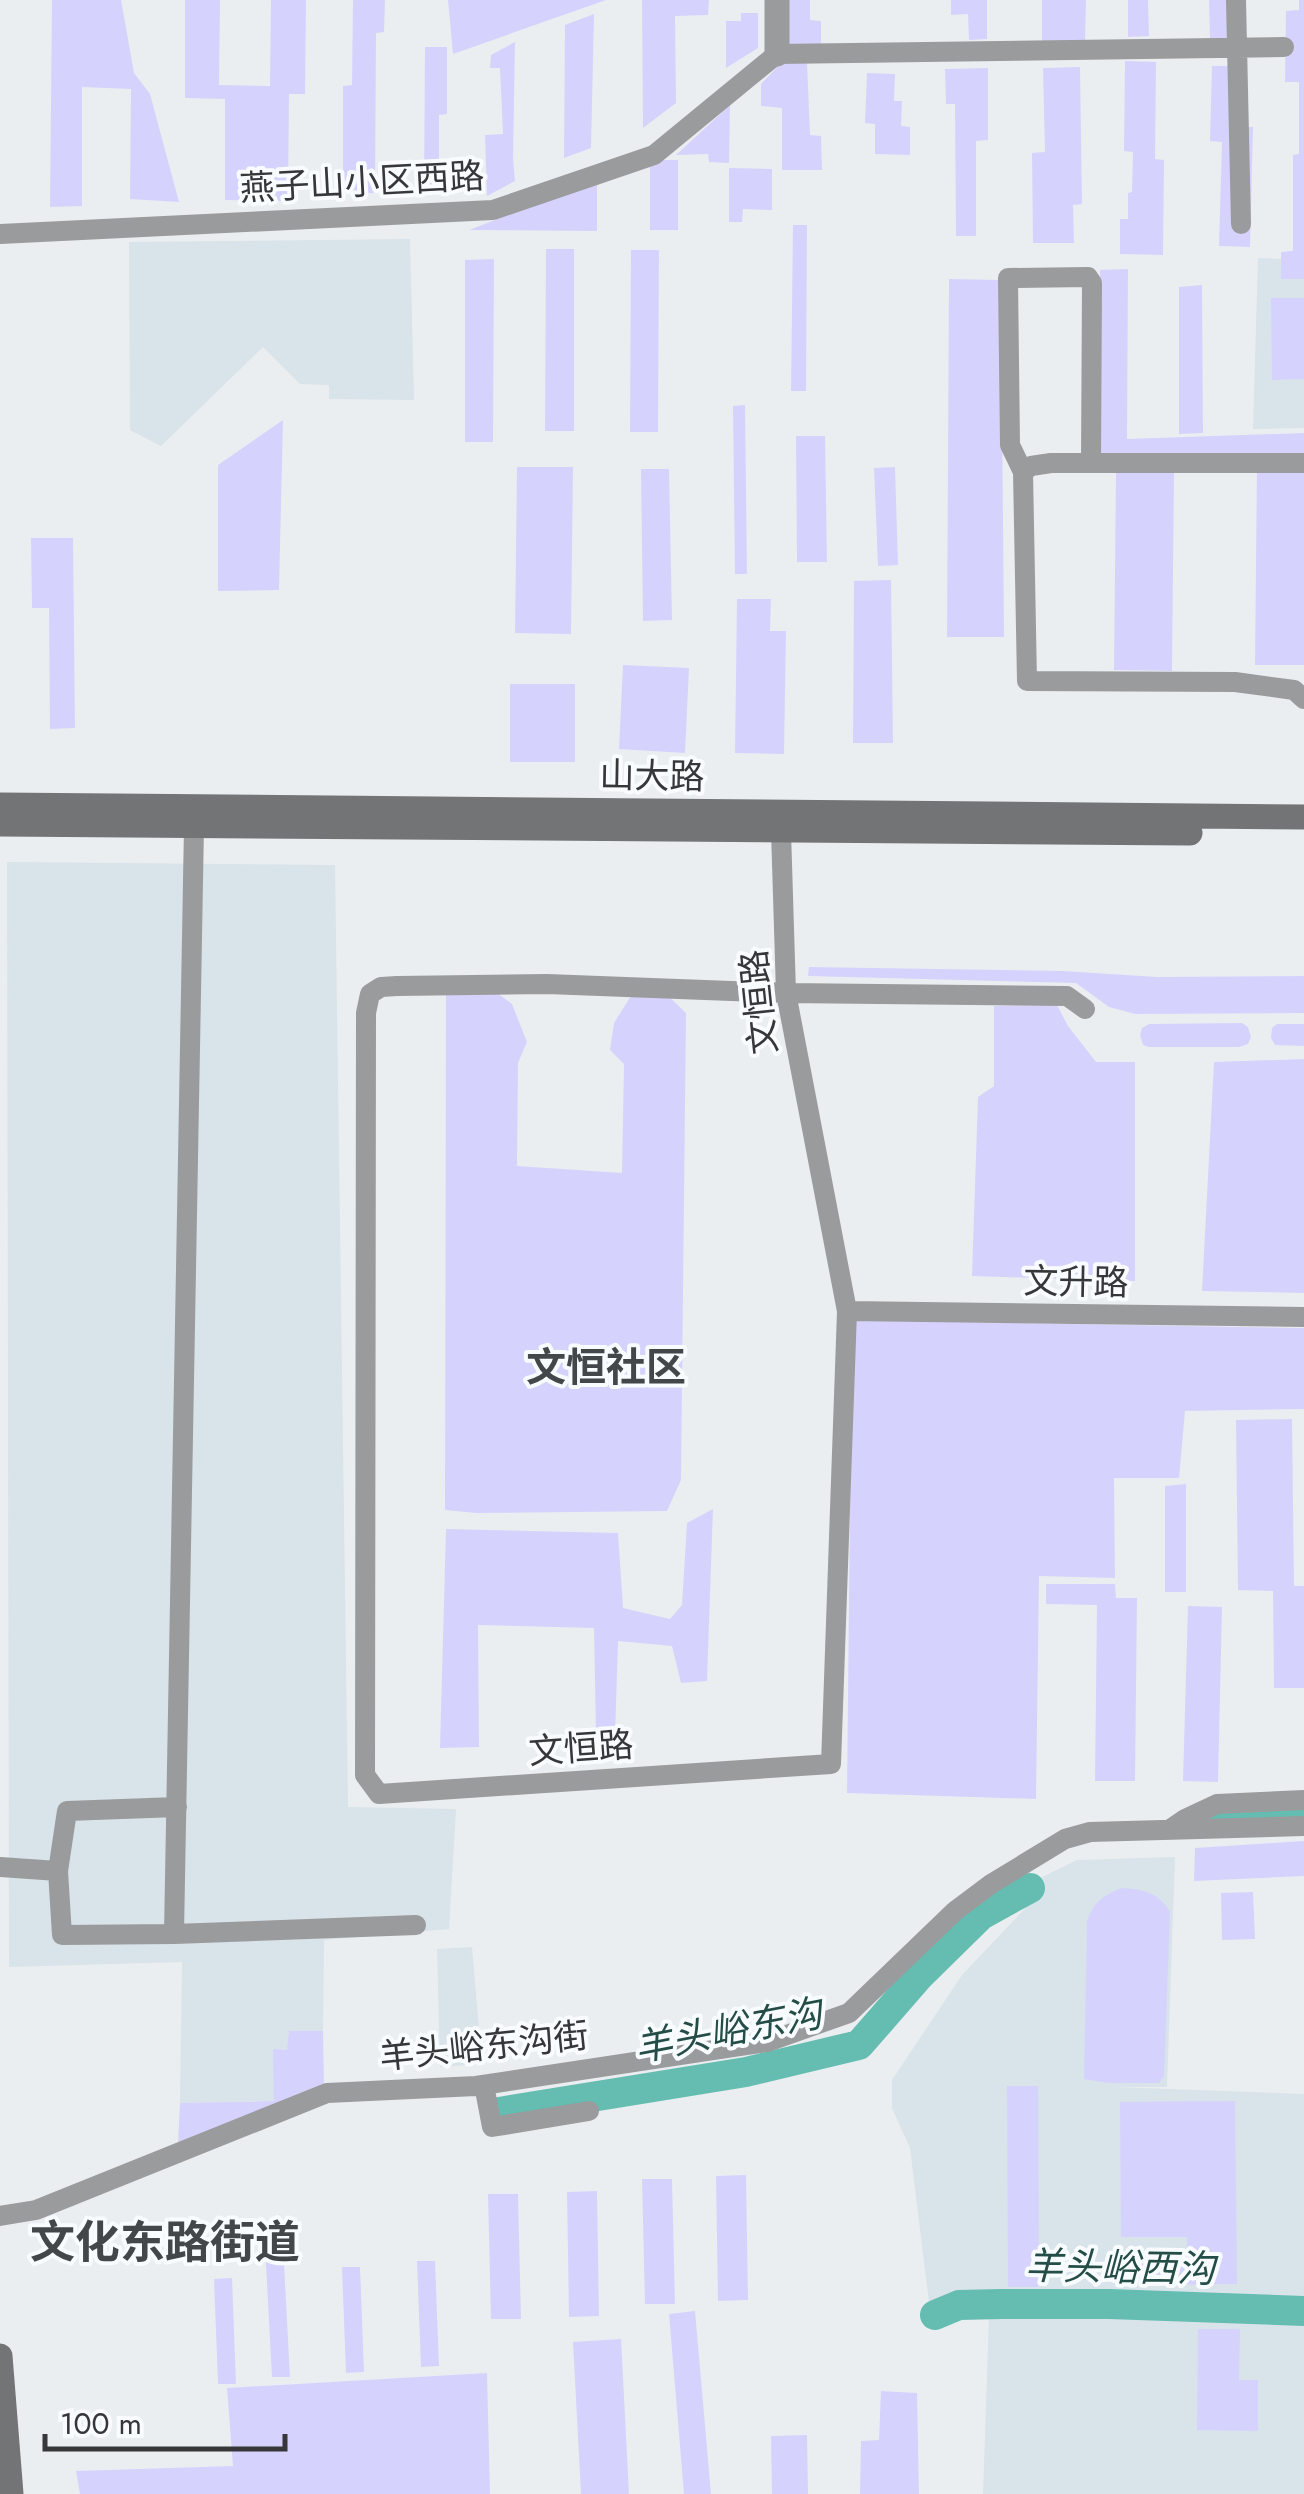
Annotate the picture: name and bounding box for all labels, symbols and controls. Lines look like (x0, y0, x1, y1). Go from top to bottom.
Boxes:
street label: 燕子山小区西路 (238, 151, 486, 213)
street label: 山大路 (599, 750, 705, 802)
street label: 文恒路 (729, 947, 789, 1057)
street label: 文升路 (1023, 1256, 1129, 1308)
district label: 文恒社区 (526, 1338, 686, 1396)
street label: 文恒路 (527, 1719, 635, 1777)
water label: 羊头峪东沟 (629, 1984, 830, 2075)
street label: 羊头峪东沟街 (377, 2010, 591, 2082)
district label: 文化东路街道 (30, 2210, 300, 2275)
water label: 羊头峪西沟 (1025, 2238, 1219, 2296)
scale bar (45, 2389, 285, 2451)
text: 100 m (60, 2402, 142, 2445)

